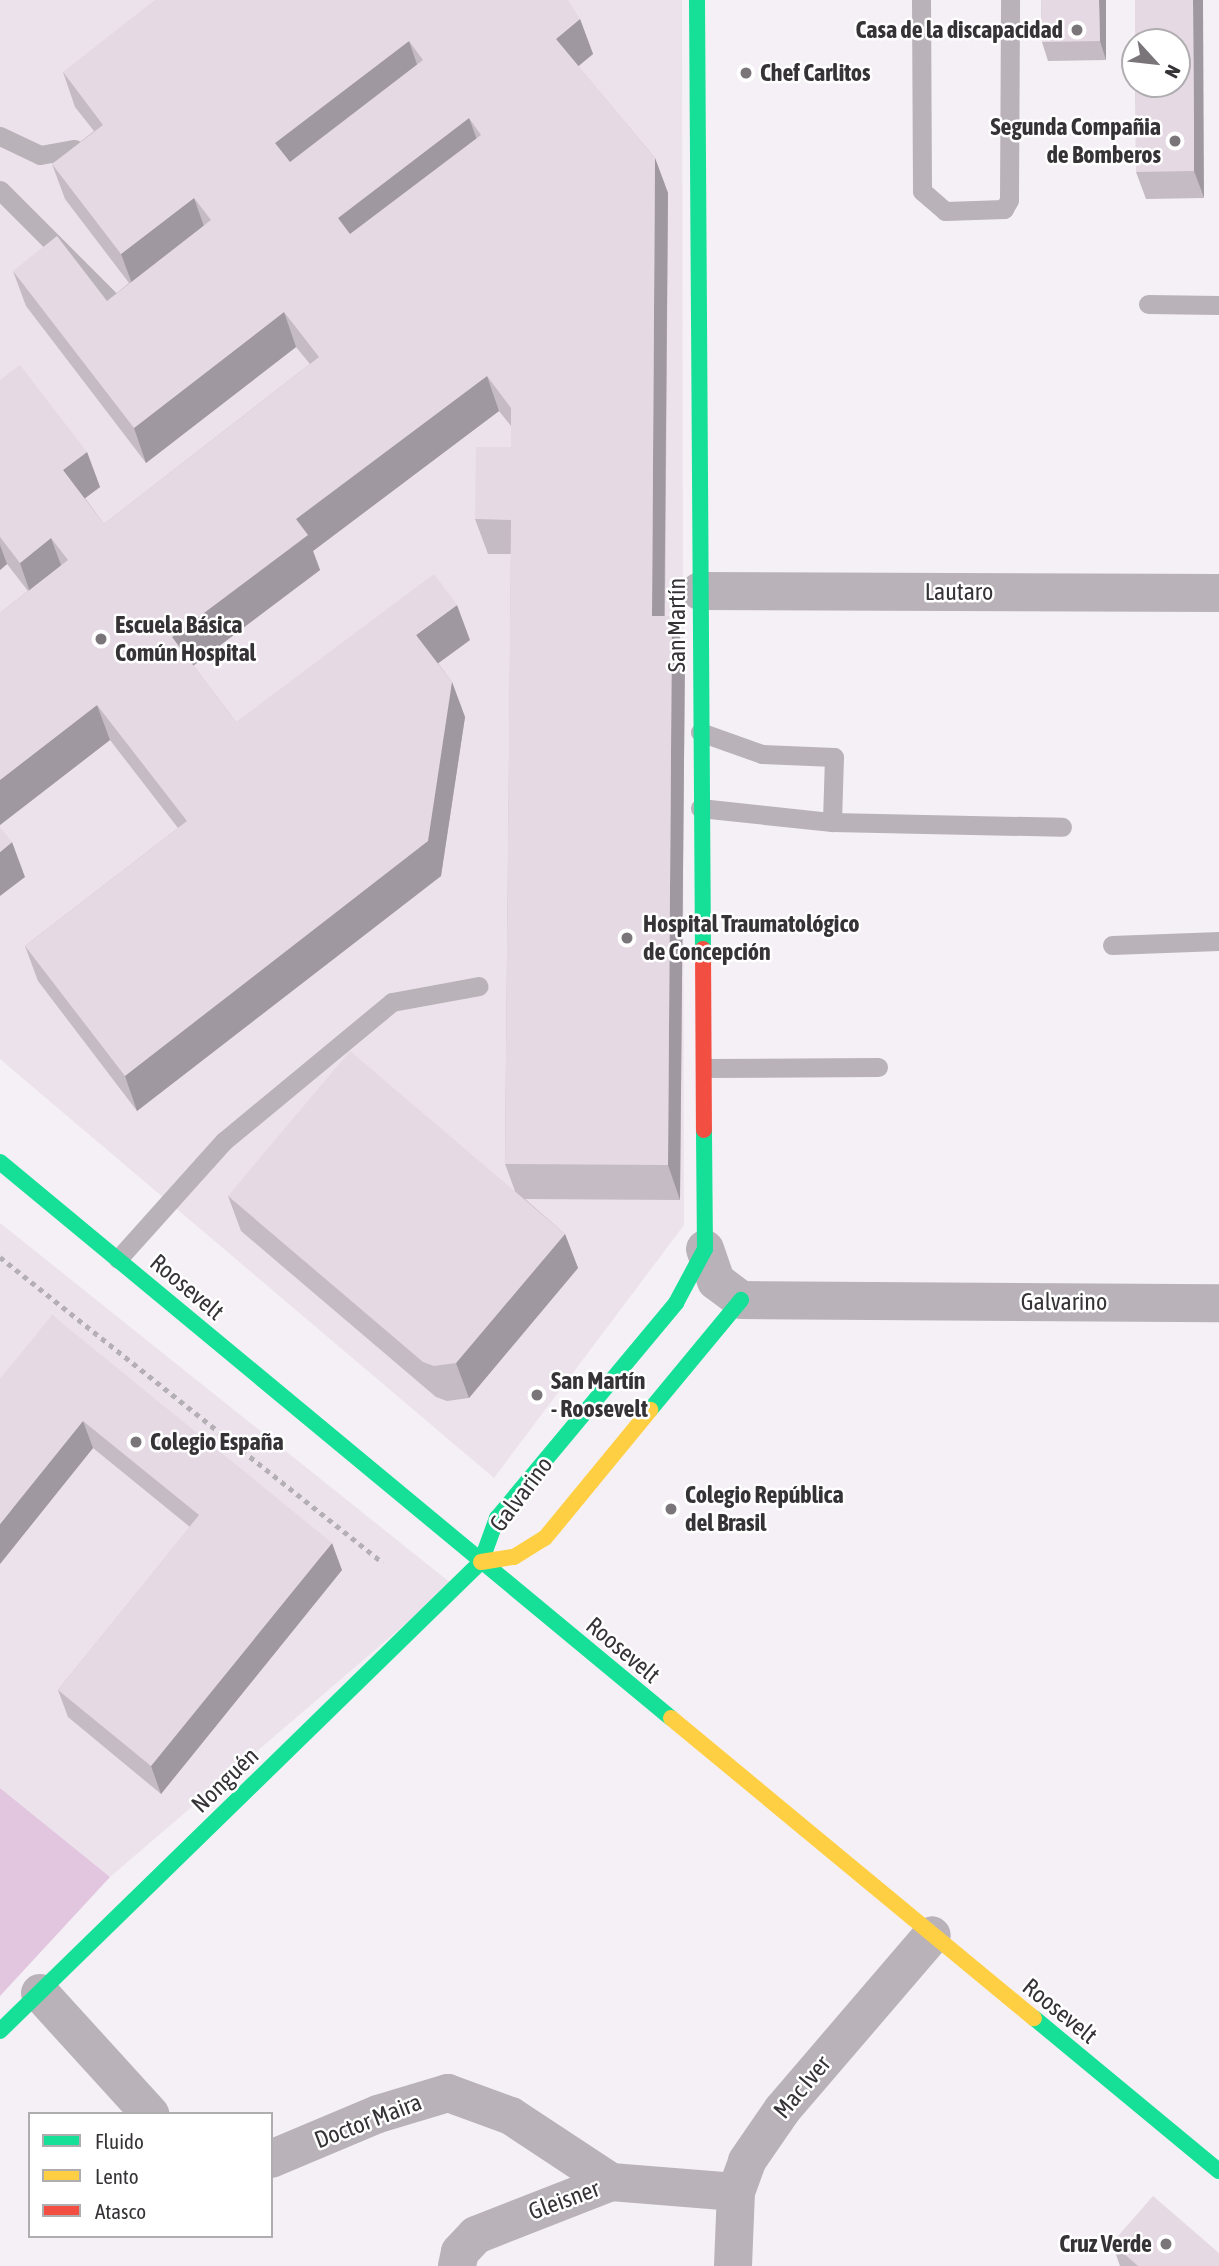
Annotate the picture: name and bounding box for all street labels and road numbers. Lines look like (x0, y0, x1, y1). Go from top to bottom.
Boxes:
street label: San Martín (663, 578, 691, 672)
street label: Lautaro (925, 578, 993, 606)
street label: Roosevelt (144, 1248, 230, 1326)
street label: Galvarino (1021, 1288, 1107, 1316)
street label: Galvarino (484, 1451, 558, 1537)
street label: Roosevelt (580, 1611, 666, 1689)
street label: Nonguén (186, 1741, 264, 1819)
street label: Roosevelt (1017, 1972, 1103, 2050)
street label: Mac Iver (767, 2050, 837, 2124)
street label: Doctor Maira (310, 2087, 426, 2155)
street label: Gleisner (525, 2174, 603, 2226)

